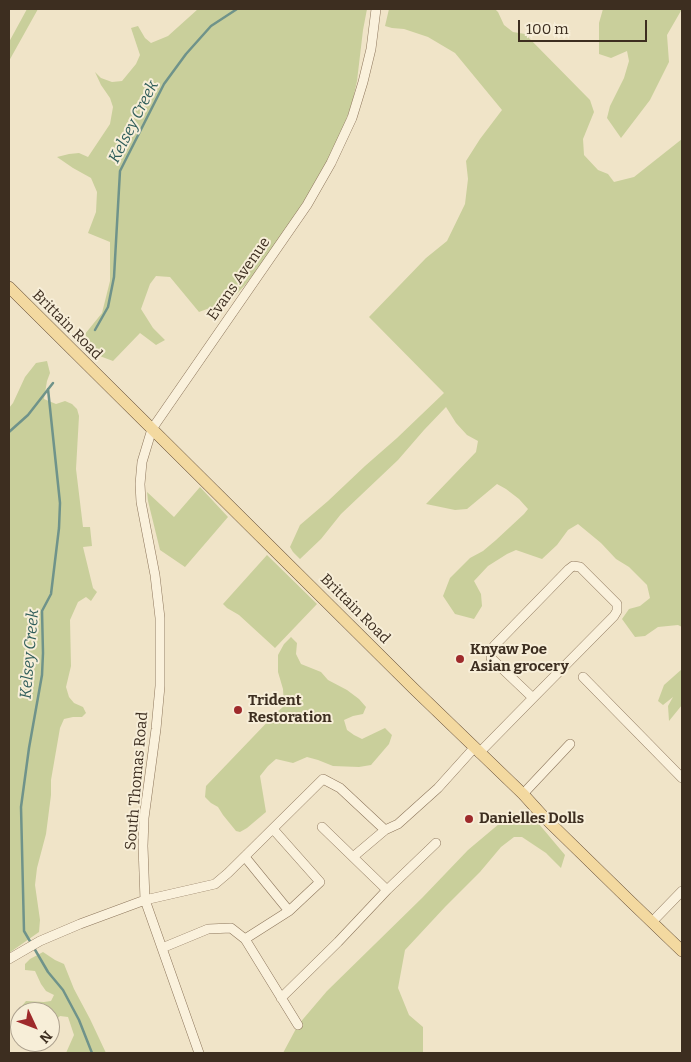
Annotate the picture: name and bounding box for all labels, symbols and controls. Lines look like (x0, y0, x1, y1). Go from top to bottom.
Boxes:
scale bar (521, 10, 650, 42)
text: 100 m (526, 20, 569, 38)
water label: Kelsey Creek (105, 78, 163, 166)
street label: Evans Avenue (204, 234, 274, 324)
street label: Brittain Road (28, 286, 106, 364)
street label: Brittain Road (316, 570, 394, 648)
water label: Kelsey Creek (17, 608, 43, 700)
place label: Knyaw Poe Asian grocery (470, 641, 569, 676)
marker: Knyaw Poe Asian grocery (454, 653, 466, 665)
place label: Trident Restoration (248, 692, 332, 727)
marker: Trident Restoration (232, 704, 244, 716)
street label: South Thomas Road (122, 711, 152, 851)
place label: Danielles Dolls (479, 810, 584, 828)
marker: Danielles Dolls (463, 813, 475, 825)
north arrow (10, 1002, 60, 1052)
text: N (36, 1027, 56, 1047)

